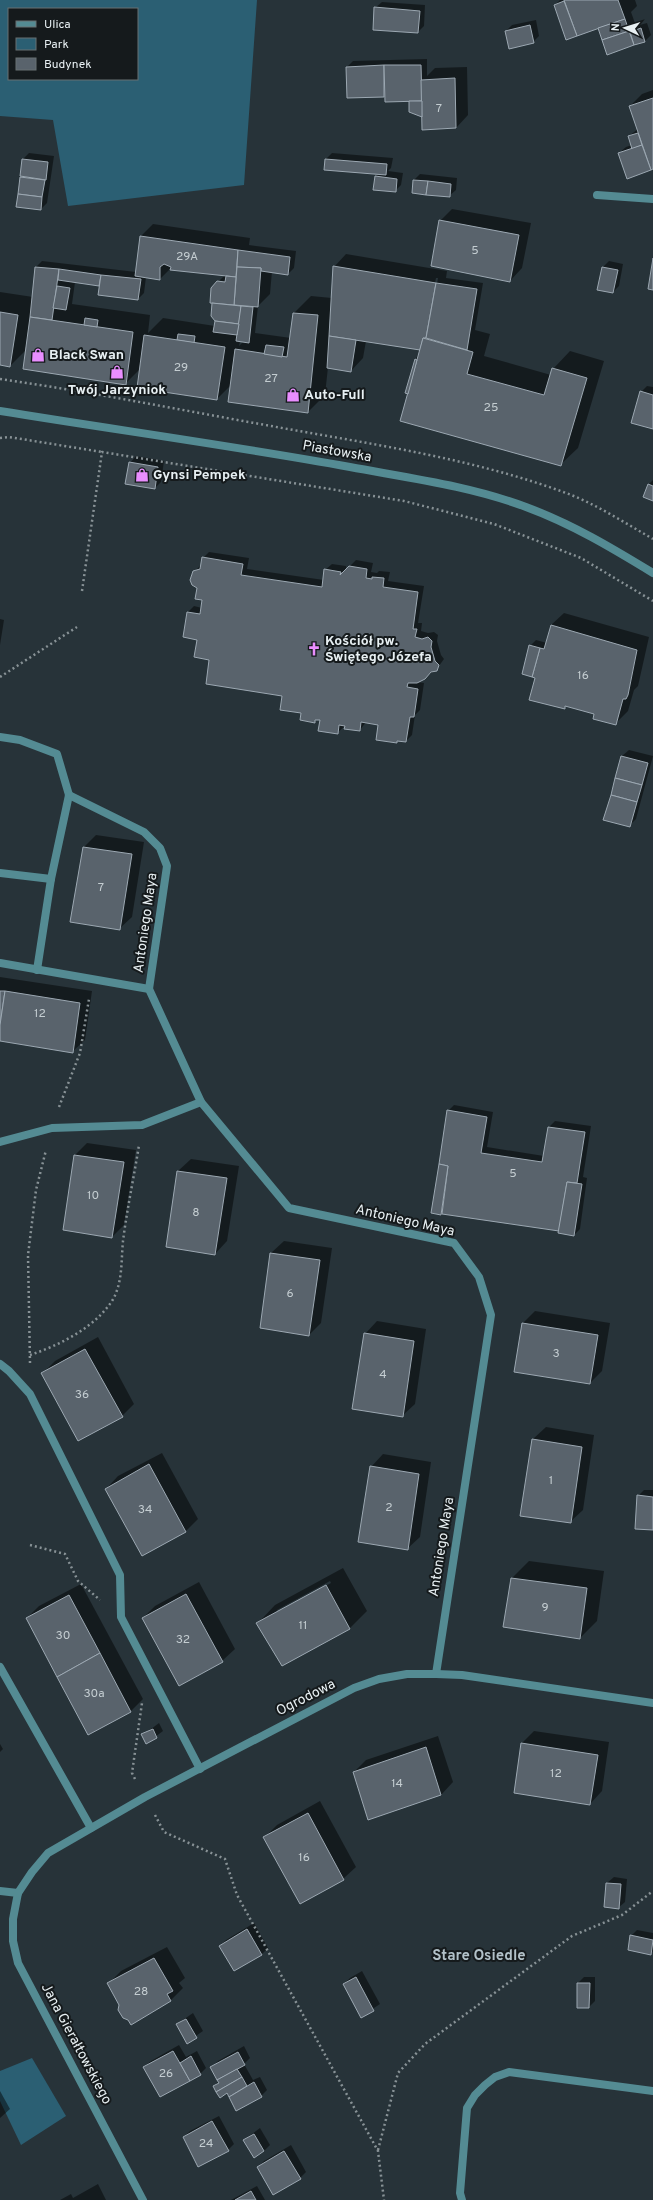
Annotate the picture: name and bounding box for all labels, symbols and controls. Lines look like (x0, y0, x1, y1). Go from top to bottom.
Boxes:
legend (8, 8, 138, 80)
north arrow (605, 8, 645, 48)
text: Ulica (44, 17, 71, 33)
text: N (609, 23, 623, 32)
text: Park (44, 37, 69, 53)
text: Budynek (44, 57, 92, 73)
house number: 7 (436, 101, 442, 117)
house number: 5 (471, 243, 479, 259)
house number: 29A (176, 249, 198, 265)
shop icon: Black Swan (30, 347, 46, 363)
place label: Black Swan (49, 347, 124, 364)
house number: 29 (174, 360, 188, 376)
shop icon: Twój Jarzyniok (109, 364, 125, 380)
house number: 27 (264, 371, 278, 387)
place label: Twój Jarzyniok (68, 382, 166, 399)
shop icon: Auto-Full (285, 387, 301, 403)
place label: Auto-Full (304, 387, 365, 404)
house number: 25 (484, 400, 498, 416)
street label: Piastowska (301, 438, 373, 466)
shop icon: Gynsi Pempek (134, 467, 150, 483)
place label: Gynsi Pempek (153, 467, 246, 484)
place label: Kościół pw. Świętego Józefa (325, 633, 432, 666)
church icon: Kościół pw. Świętego Józefa (306, 641, 322, 657)
house number: 16 (577, 668, 589, 684)
street label: Antoniego Maya (131, 872, 161, 974)
house number: 7 (98, 880, 104, 896)
house number: 12 (34, 1006, 46, 1022)
house number: 5 (509, 1166, 517, 1182)
house number: 10 (87, 1188, 99, 1204)
street label: Antoniego Maya (354, 1201, 456, 1241)
house number: 8 (192, 1205, 200, 1221)
house number: 6 (286, 1286, 294, 1302)
house number: 3 (552, 1346, 560, 1362)
house number: 4 (379, 1367, 387, 1383)
house number: 36 (75, 1387, 89, 1403)
house number: 1 (549, 1473, 553, 1489)
street label: Antoniego Maya (426, 1496, 458, 1598)
house number: 2 (385, 1500, 393, 1516)
house number: 34 (138, 1502, 152, 1518)
house number: 9 (541, 1600, 549, 1616)
house number: 11 (299, 1618, 307, 1634)
house number: 30 (56, 1628, 70, 1644)
house number: 32 (176, 1632, 190, 1648)
street label: Ogrodowa (274, 1676, 338, 1720)
house number: 30a (83, 1686, 105, 1702)
house number: 12 (550, 1766, 562, 1782)
house number: 14 (391, 1776, 403, 1792)
house number: 16 (298, 1850, 310, 1866)
district label: Stare Osiedle (432, 1947, 526, 1966)
street label: Jana Gierałtowskiego (37, 1981, 115, 2108)
house number: 28 (134, 1984, 148, 2000)
house number: 26 (159, 2066, 173, 2082)
house number: 24 (199, 2136, 213, 2152)

